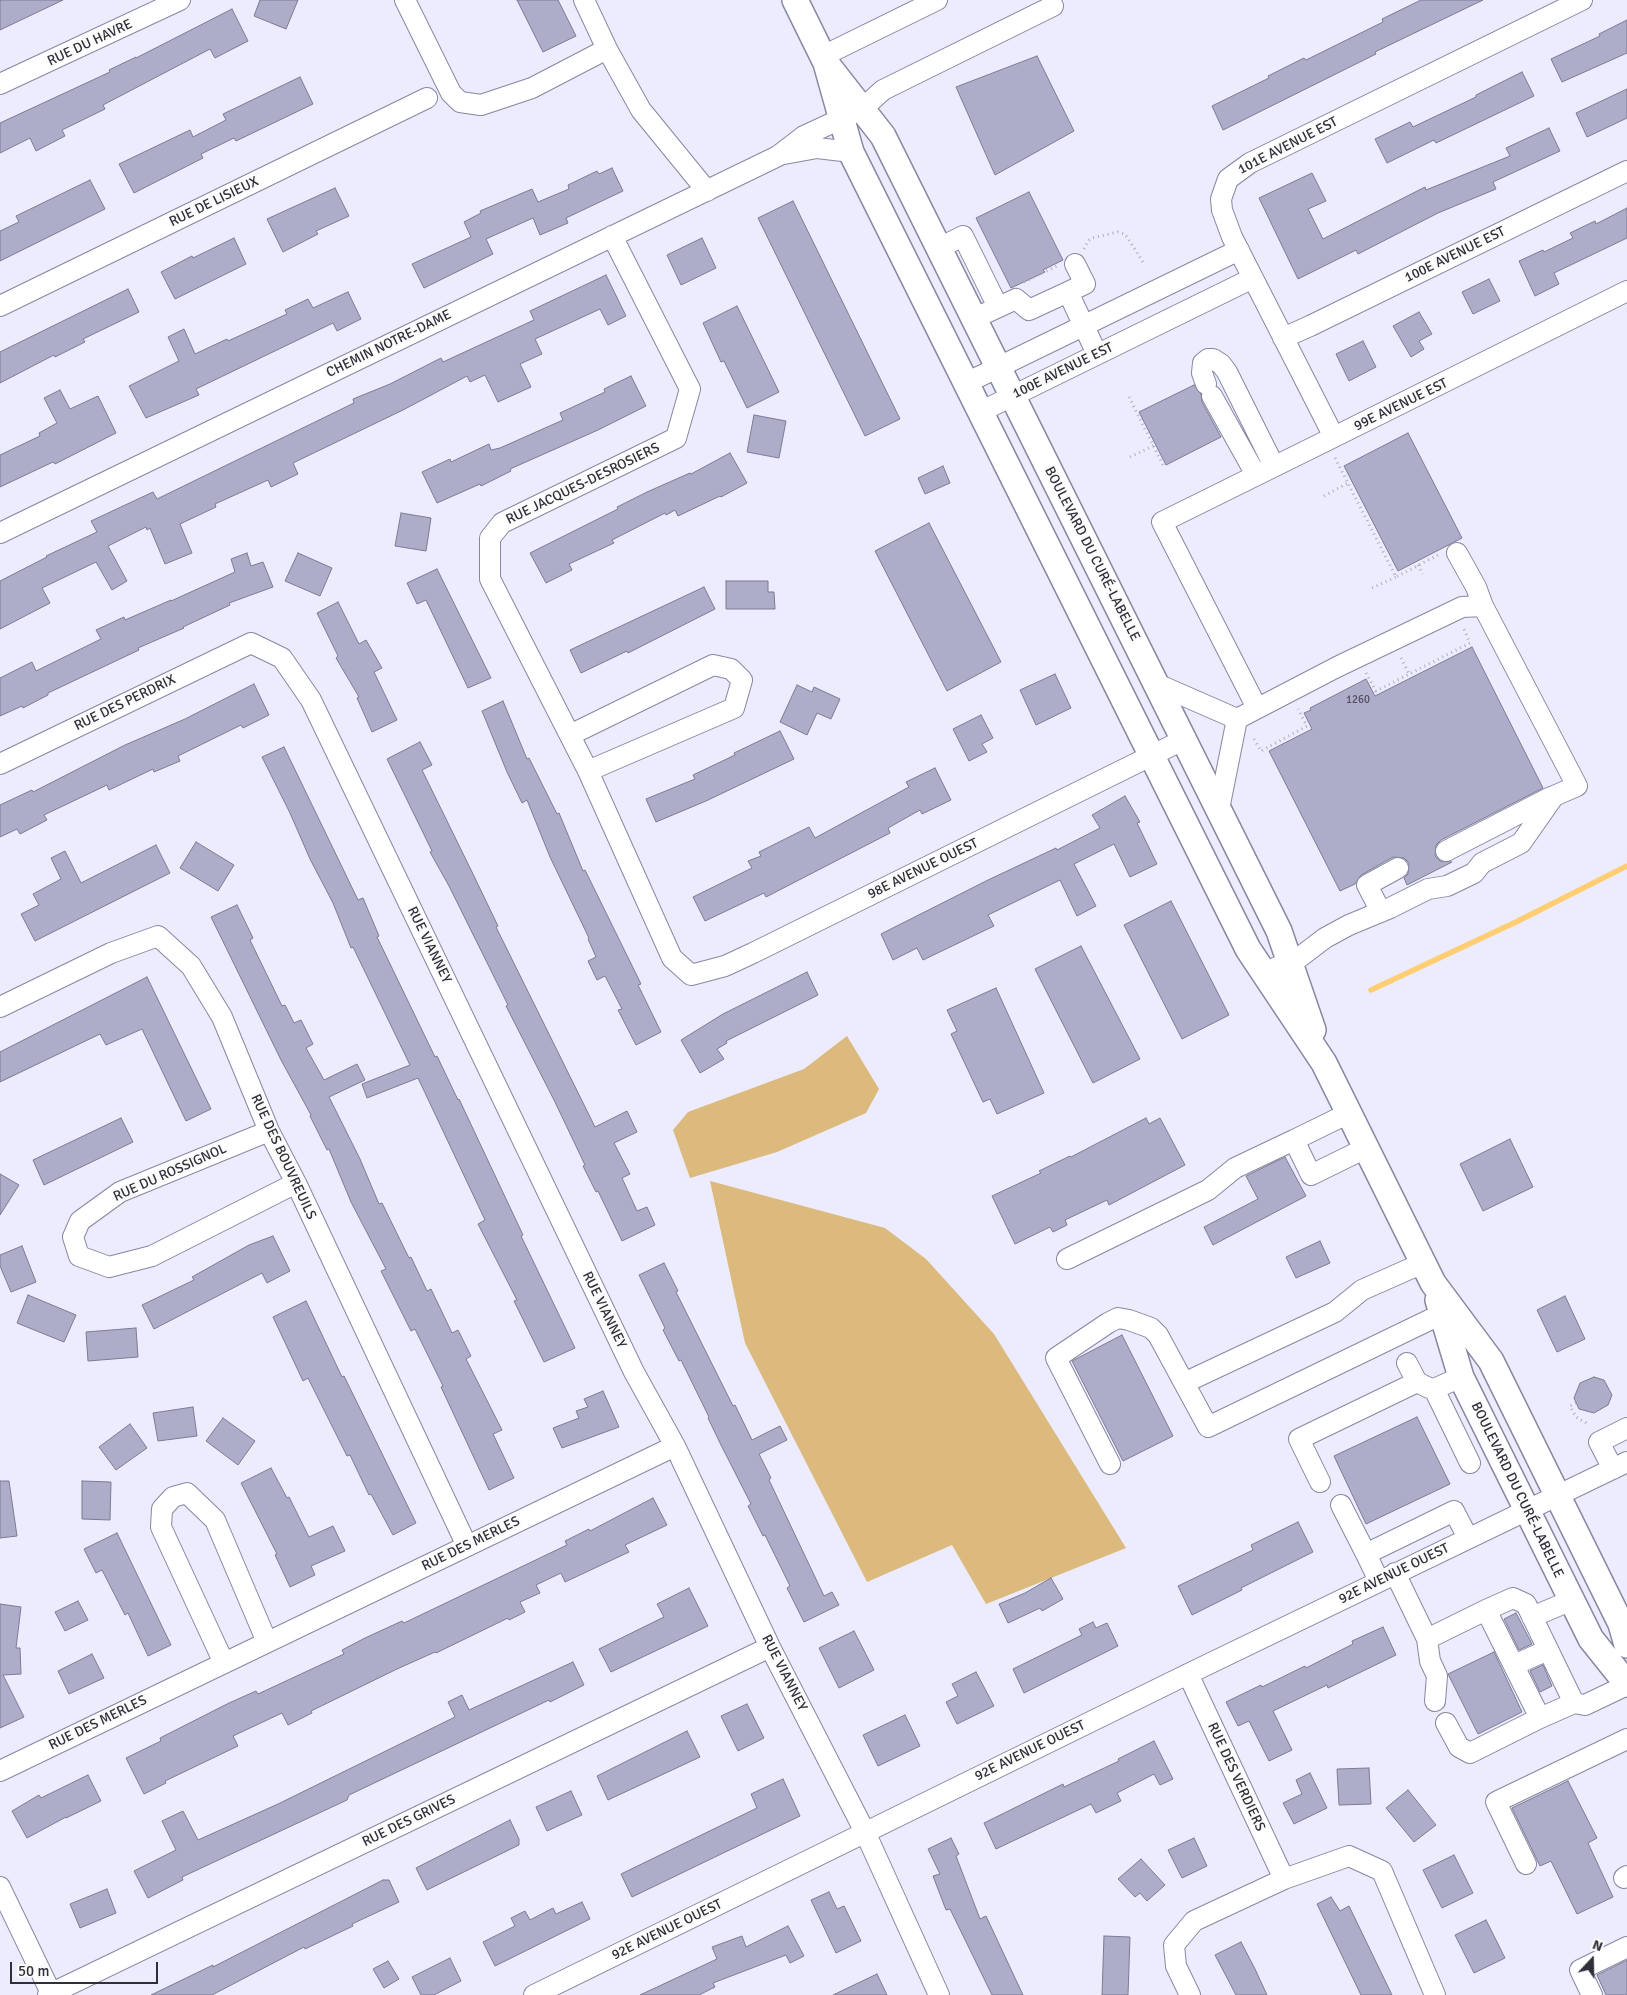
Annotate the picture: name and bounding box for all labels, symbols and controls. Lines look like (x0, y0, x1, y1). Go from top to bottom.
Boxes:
street label: RUE DU HAVRE (45, 16, 135, 70)
street label: 101E AVENUE EST (1235, 114, 1341, 178)
street label: RUE DE LISIEUX (167, 173, 261, 231)
street label: 100E AVENUE EST (1402, 223, 1508, 287)
street label: CHEMIN NOTRE-DAME (324, 306, 454, 382)
street label: 100E AVENUE EST (1010, 339, 1116, 403)
street label: 99E AVENUE EST (1351, 375, 1451, 435)
street label: RUE JACQUES-DESROSIERS (504, 439, 662, 529)
street label: BOULEVARD DU CURÉ-LABELLE (1041, 464, 1143, 644)
street label: RUE DES PERDRIX (72, 671, 178, 735)
house number: 1260 (1346, 693, 1370, 707)
street label: 98E AVENUE OUEST (865, 835, 981, 903)
street label: RUE VIANNEY (403, 904, 455, 986)
street label: RUE DES BOUVREUILS (247, 1092, 319, 1222)
street label: RUE DU ROSSIGNOL (111, 1141, 229, 1205)
street label: RUE VIANNEY (578, 1269, 630, 1351)
street label: BOULEVARD DU CURÉ-LABELLE (1467, 1399, 1567, 1581)
street label: RUE DES MERLES (419, 1513, 523, 1575)
street label: 92E AVENUE OUEST (1336, 1540, 1452, 1608)
street label: RUE VIANNEY (758, 1632, 810, 1714)
street label: RUE DES MERLES (46, 1692, 150, 1754)
street label: 92E AVENUE OUEST (972, 1717, 1088, 1785)
street label: RUE DES VERDIERS (1203, 1720, 1269, 1834)
street label: RUE DES GRIVES (360, 1791, 458, 1851)
street label: 92E AVENUE OUEST (609, 1896, 725, 1964)
north arrow (1567, 1935, 1617, 1985)
text: N (1590, 1936, 1605, 1955)
scale bar (12, 1952, 160, 1984)
text: 50 m (18, 1962, 49, 1980)

